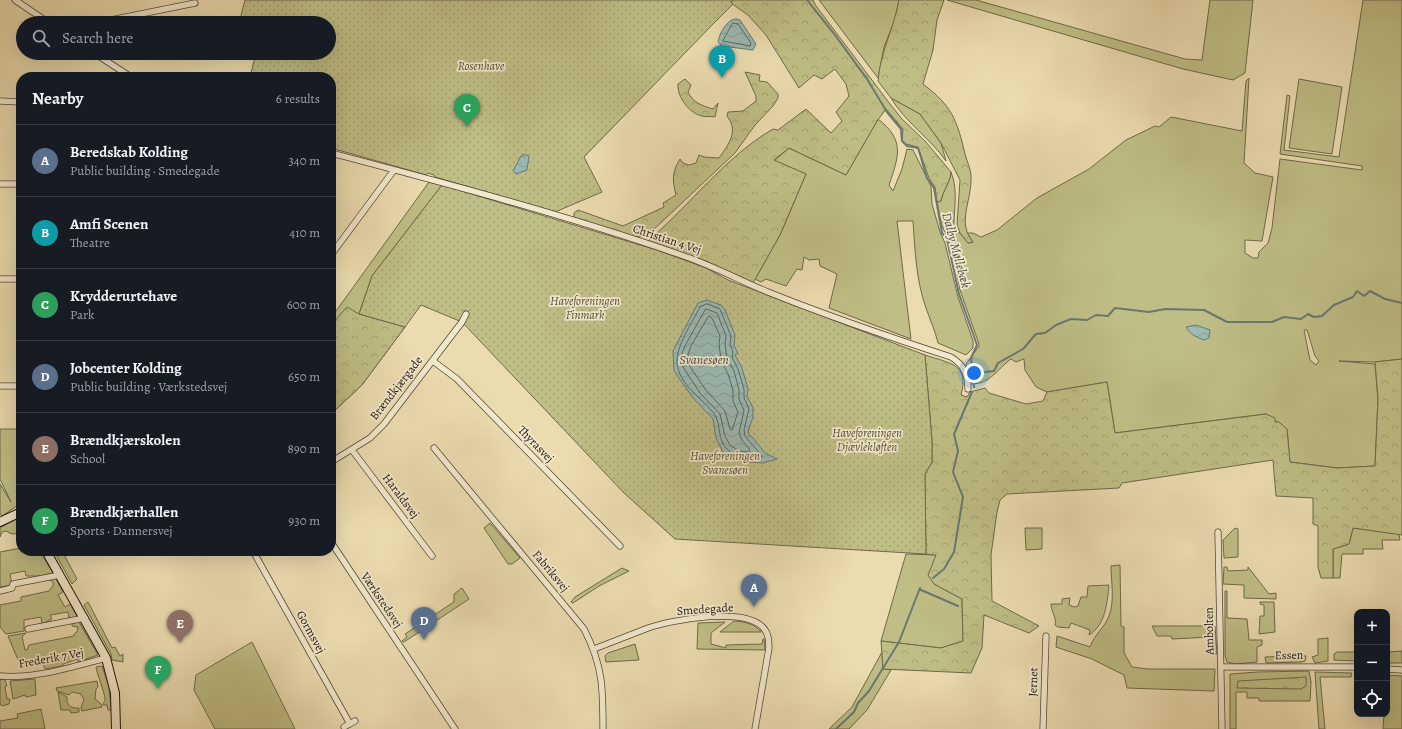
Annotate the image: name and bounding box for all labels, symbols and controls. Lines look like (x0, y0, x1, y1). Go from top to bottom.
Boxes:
search box (16, 16, 336, 60)
icon: search (30, 27, 52, 49)
text: Search here (62, 28, 133, 48)
pin: B (709, 45, 735, 78)
park label: Rosenhave (458, 58, 505, 74)
text: Nearby (32, 87, 83, 110)
text: 6 results (276, 90, 320, 107)
pin: C (454, 94, 480, 127)
text: Beredskab Kolding (70, 142, 188, 162)
text: A (41, 152, 49, 169)
text: 340 m (288, 152, 320, 169)
text: Public building · Smedegade (70, 162, 220, 179)
water label: Dalby Møllebæk (938, 210, 975, 290)
text: Amfi Scenen (70, 214, 148, 234)
street label: Christian 4 Vej (631, 220, 703, 258)
text: B (41, 224, 49, 241)
text: 410 m (289, 224, 320, 241)
text: Theatre (70, 234, 110, 251)
text: Krydderurtehave (70, 286, 177, 306)
park label: Haveforeningen Finmark (550, 293, 620, 323)
text: C (41, 296, 49, 313)
text: 600 m (287, 296, 320, 313)
text: Park (70, 306, 94, 323)
water label: Svanesøen (679, 351, 729, 368)
street label: Brændkjærgade (366, 353, 426, 423)
text: Jobcenter Kolding (70, 358, 182, 378)
your location (964, 363, 984, 383)
text: D (40, 368, 50, 385)
text: 650 m (288, 368, 320, 385)
text: Public building · Værkstedsvej (70, 378, 227, 395)
street label: Thyrasvej (514, 422, 558, 466)
park label: Haveforeningen Djævlekløften (832, 425, 902, 455)
text: Brændkjærskolen (70, 430, 181, 450)
text: E (41, 440, 49, 457)
text: 890 m (287, 440, 320, 457)
park label: Haveforeningen Svanesøen (690, 448, 760, 478)
text: School (70, 450, 105, 467)
street label: Haraldsvej (379, 470, 423, 522)
text: Brændkjærhallen (70, 502, 178, 522)
text: F (42, 512, 48, 529)
text: 930 m (288, 512, 320, 529)
text: Sports · Dannersvej (70, 522, 173, 539)
street label: Fabriksvej (529, 547, 573, 595)
street label: Værkstedsvej (357, 568, 406, 631)
pin: A (741, 574, 767, 607)
street label: Smedegade (676, 599, 734, 619)
pin: D (411, 607, 437, 640)
street label: Ambolten (1201, 607, 1217, 656)
street label: Gormsvej (293, 608, 329, 656)
map controls (1354, 609, 1390, 717)
button: + (1354, 609, 1390, 645)
pin: E (167, 610, 193, 643)
street label: Frederik 7 Vej (17, 644, 85, 672)
button: − (1354, 645, 1390, 681)
street label: Essen (1275, 647, 1304, 663)
pin: F (145, 656, 171, 689)
street label: Jernet (1024, 667, 1042, 697)
button: locate (1354, 681, 1390, 717)

